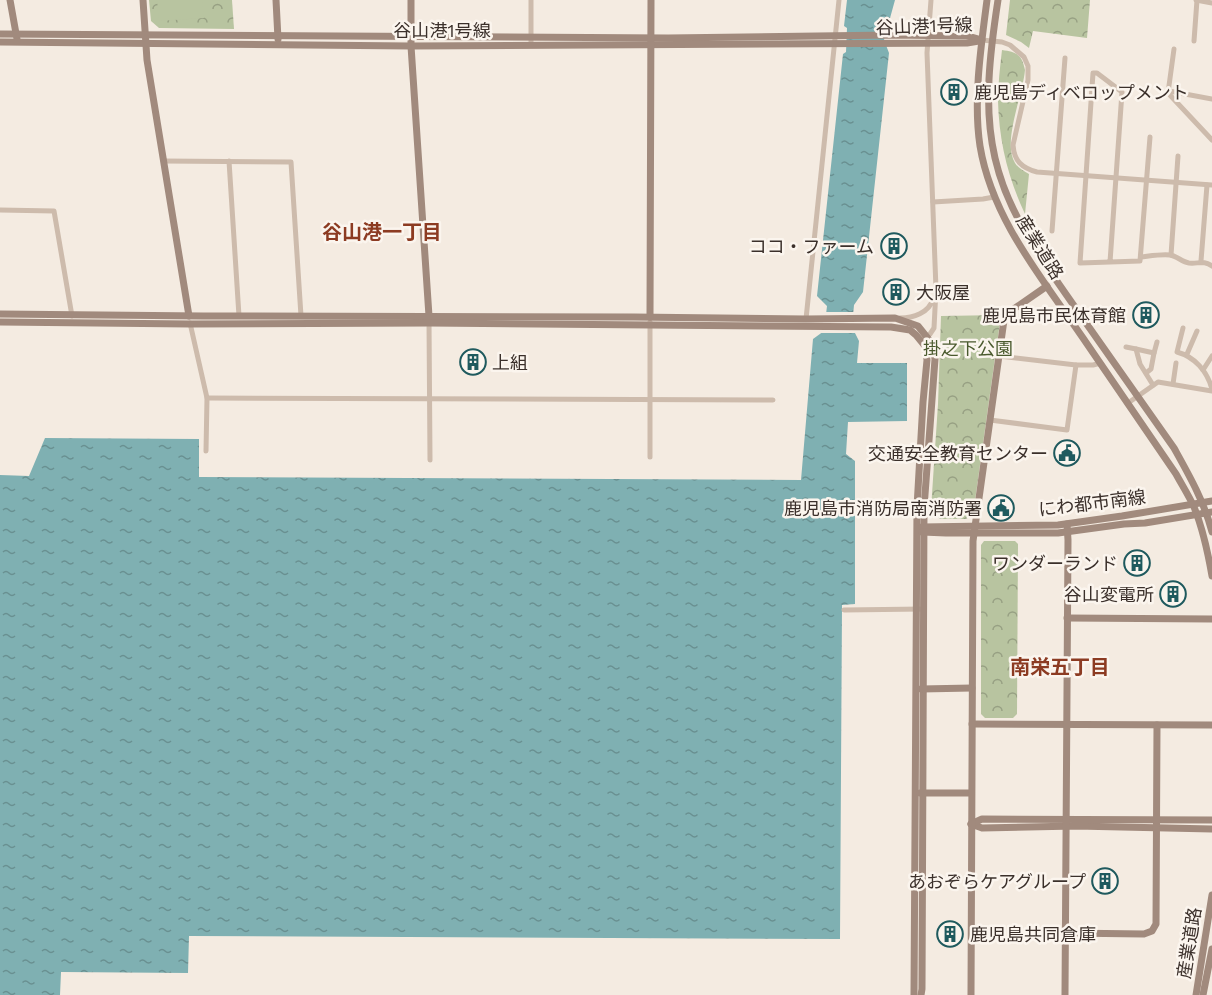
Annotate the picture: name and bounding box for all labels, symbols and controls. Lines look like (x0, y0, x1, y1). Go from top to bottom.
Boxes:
street label: 谷山港1号線 (875, 14, 973, 38)
street label: 谷山港1号線 (393, 20, 491, 41)
building icon: 鹿児島ディベロップメント (939, 77, 969, 107)
place label: 鹿児島ディベロップメント (974, 82, 1189, 103)
street label: 産業道路 (1012, 211, 1068, 283)
district label: 谷山港一丁目 (322, 220, 442, 244)
building icon: ココ・ファーム (879, 231, 909, 261)
place label: ココ・ファーム (749, 236, 874, 257)
building icon: 大阪屋 (881, 277, 911, 307)
place label: 大阪屋 (916, 282, 970, 303)
building icon: 鹿児島市民体育館 (1131, 300, 1161, 330)
place label: 鹿児島市民体育館 (982, 305, 1126, 326)
park label: 掛之下公園 (923, 338, 1013, 359)
building icon: 上組 (458, 347, 488, 377)
place label: 上組 (492, 352, 528, 373)
public building icon: 交通安全教育センター (1052, 438, 1082, 468)
place label: 交通安全教育センター (868, 443, 1048, 464)
street label: にわ都市南線 (1037, 486, 1147, 520)
public building icon: 鹿児島市消防局南消防署 (986, 493, 1016, 523)
place label: 鹿児島市消防局南消防署 (784, 498, 982, 519)
building icon: ワンダーランド (1122, 548, 1152, 578)
place label: ワンダーランド (992, 553, 1118, 574)
building icon: 谷山変電所 (1158, 579, 1188, 609)
place label: 谷山変電所 (1064, 584, 1154, 605)
district label: 南栄五丁目 (1010, 655, 1110, 679)
building icon: あおぞらケアグループ (1090, 866, 1120, 896)
place label: あおぞらケアグループ (908, 871, 1086, 892)
street label: 産業道路 (1173, 906, 1205, 980)
building icon: 鹿児島共同倉庫 (935, 919, 965, 949)
place label: 鹿児島共同倉庫 (970, 924, 1096, 945)

